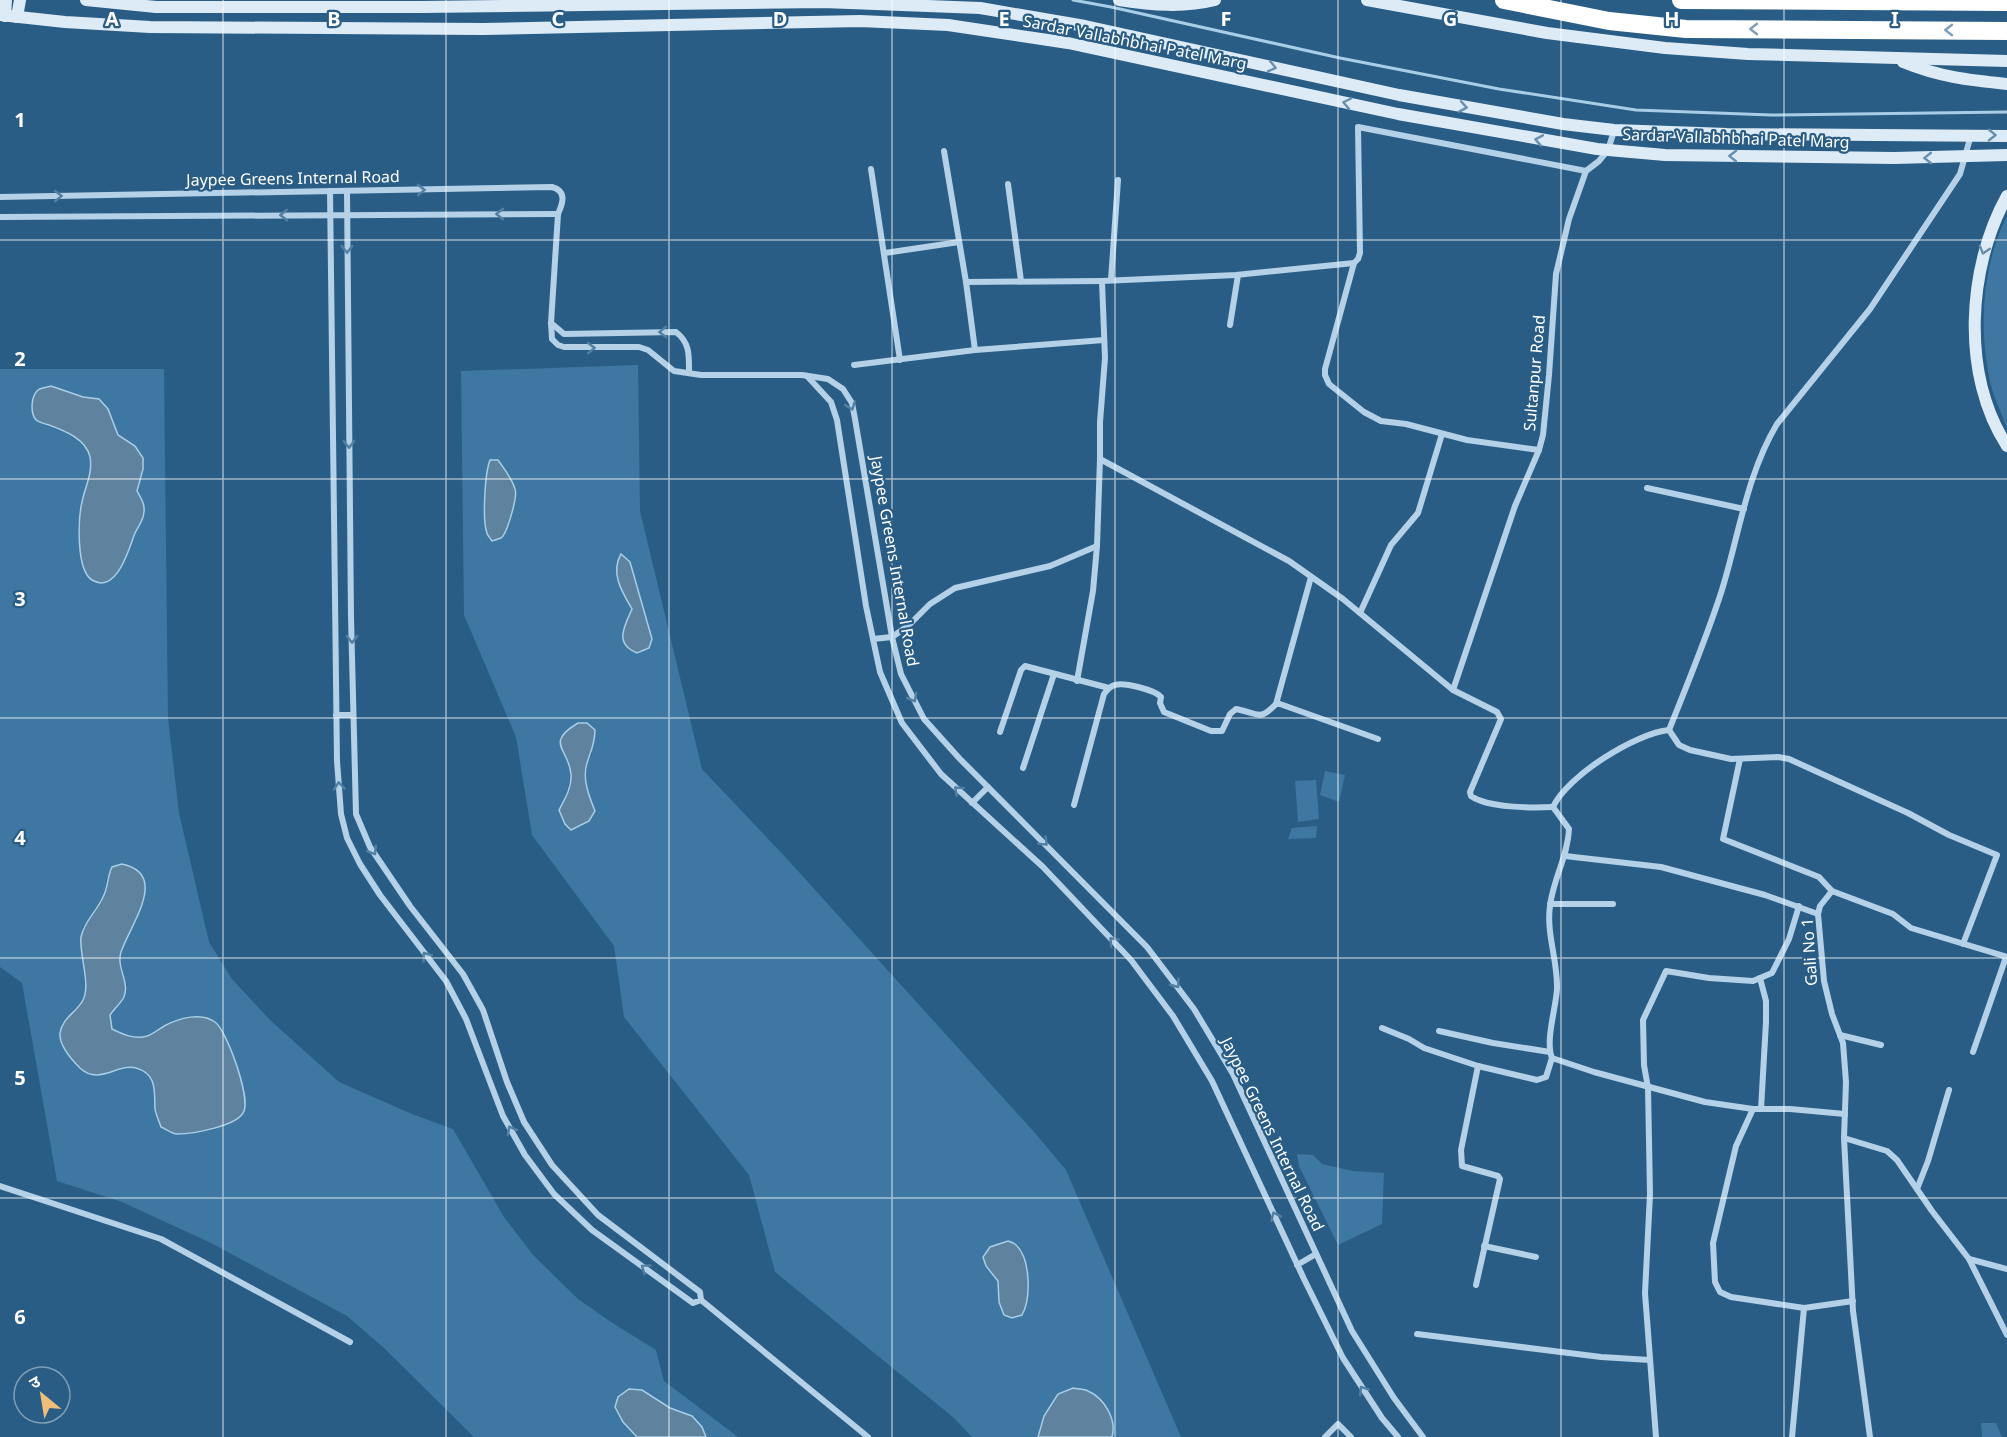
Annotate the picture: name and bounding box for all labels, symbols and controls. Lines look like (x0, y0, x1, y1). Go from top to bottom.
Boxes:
text: A (105, 5, 119, 32)
text: B (327, 5, 341, 32)
text: C (552, 5, 565, 32)
text: D (773, 5, 787, 32)
text: E (998, 5, 1010, 32)
text: F (1221, 5, 1231, 32)
text: G (1443, 5, 1457, 32)
text: H (1664, 5, 1680, 32)
text: I (1891, 5, 1899, 32)
street label: Sardar Vallabhbhai Patel Marg (1021, 10, 1249, 74)
one-way arrow (1749, 23, 1758, 35)
one-way arrow (1944, 24, 1953, 36)
one-way arrow (1267, 60, 1277, 73)
one-way arrow (1342, 97, 1352, 110)
one-way arrow (1457, 100, 1467, 113)
text: 1 (14, 106, 26, 133)
street label: Sardar Vallabhbhai Patel Marg (1622, 123, 1850, 153)
one-way arrow (1987, 129, 1996, 142)
one-way arrow (1534, 134, 1544, 147)
one-way arrow (1728, 150, 1737, 162)
one-way arrow (1923, 152, 1932, 164)
street label: Jaypee Greens Internal Road (184, 165, 400, 191)
one-way arrow (417, 183, 426, 196)
one-way arrow (54, 190, 63, 202)
one-way arrow (495, 208, 504, 220)
one-way arrow (279, 209, 288, 221)
one-way arrow (1979, 244, 1991, 255)
one-way arrow (341, 245, 353, 254)
street label: Sultanpur Road (1518, 314, 1550, 432)
one-way arrow (658, 326, 667, 338)
one-way arrow (587, 341, 596, 354)
text: 2 (14, 345, 26, 372)
one-way arrow (844, 400, 857, 411)
one-way arrow (343, 440, 356, 449)
street label: Jaypee Greens Internal Road (865, 452, 924, 668)
text: 3 (14, 585, 26, 612)
one-way arrow (346, 635, 358, 644)
one-way arrow (906, 692, 917, 702)
one-way arrow (333, 782, 346, 791)
one-way arrow (955, 786, 965, 797)
text: 4 (14, 824, 26, 851)
one-way arrow (1036, 834, 1047, 845)
one-way arrow (366, 845, 378, 855)
street label: Gali No 1 (1796, 917, 1822, 987)
one-way arrow (1109, 937, 1120, 948)
one-way arrow (423, 951, 434, 962)
one-way arrow (1169, 978, 1180, 989)
street label: Jaypee Greens Internal Road (1215, 1031, 1330, 1235)
text: 5 (14, 1064, 26, 1091)
one-way arrow (507, 1126, 518, 1136)
one-way arrow (1270, 1212, 1282, 1223)
one-way arrow (641, 1264, 652, 1275)
text: 6 (14, 1303, 26, 1330)
north arrow (12, 1365, 72, 1425)
text: उ (25, 1370, 45, 1394)
one-way arrow (1360, 1385, 1371, 1396)

